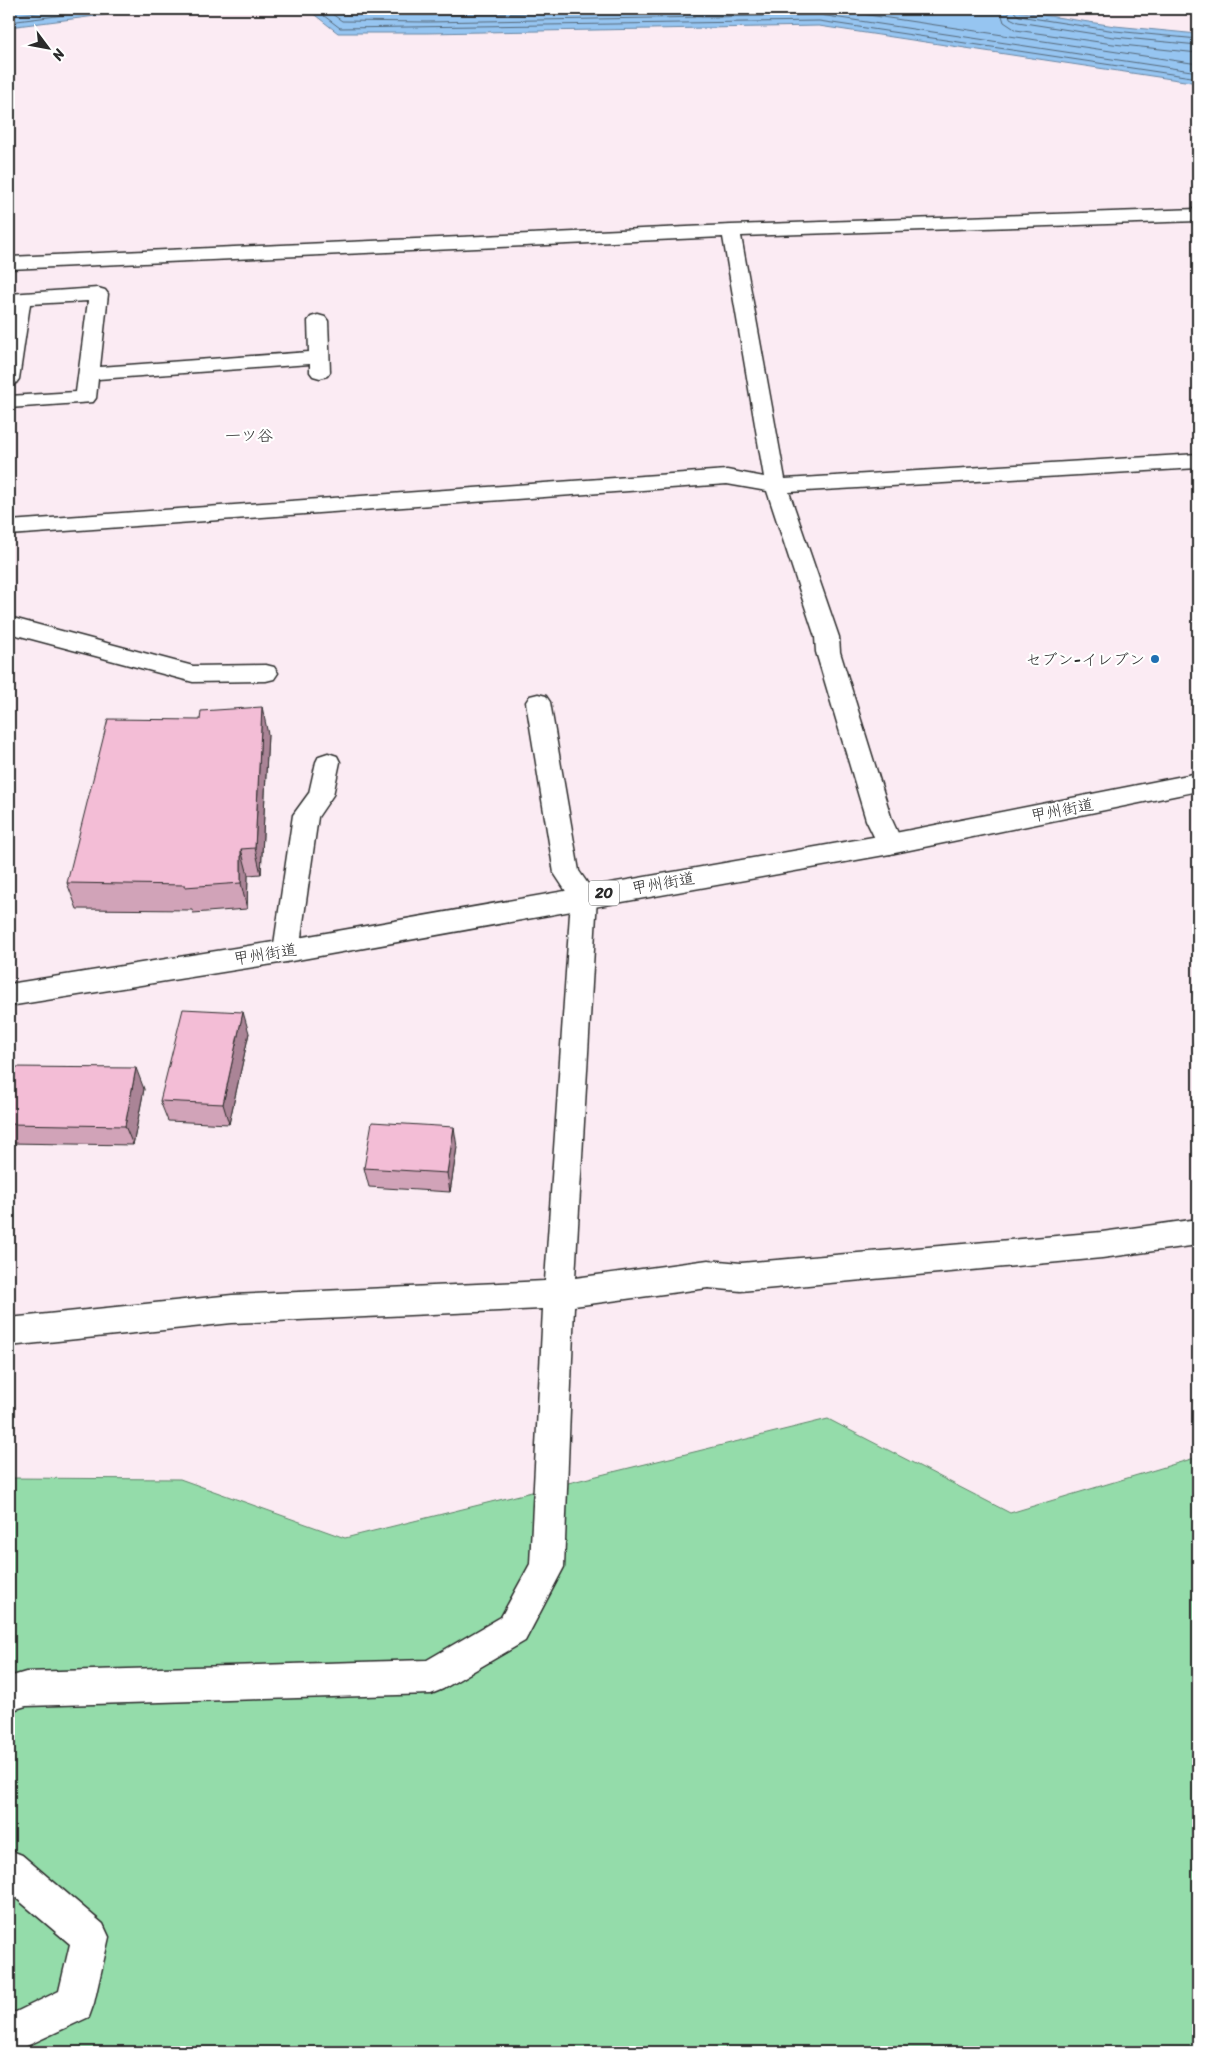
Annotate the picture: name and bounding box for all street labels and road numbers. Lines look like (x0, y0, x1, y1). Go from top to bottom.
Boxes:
street label: 甲州街道 (1028, 790, 1096, 830)
street label: 甲州街道 (629, 863, 697, 903)
road number: 20 (589, 880, 619, 906)
street label: 甲州街道 (231, 935, 299, 973)

